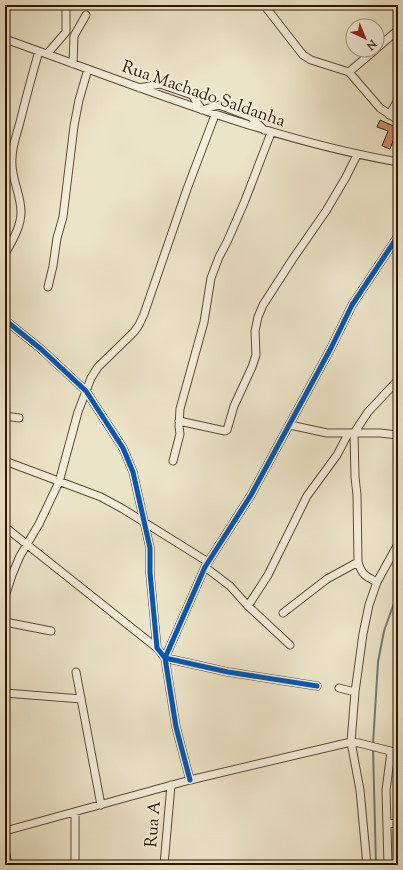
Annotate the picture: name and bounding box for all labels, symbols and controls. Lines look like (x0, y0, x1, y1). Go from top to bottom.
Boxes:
north arrow (345, 18, 385, 58)
text: N (362, 35, 381, 53)
street label: Rua Machado Saldanha (118, 56, 289, 134)
street label: Rua A (140, 800, 168, 849)

